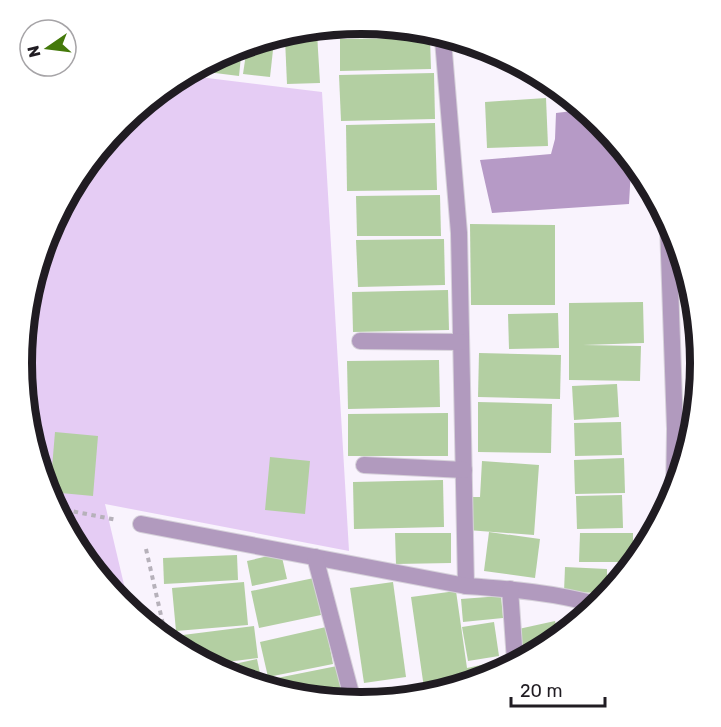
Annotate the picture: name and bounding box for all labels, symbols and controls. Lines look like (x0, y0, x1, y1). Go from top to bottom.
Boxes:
north arrow (18, 18, 78, 78)
text: N (23, 44, 45, 59)
scale bar (511, 670, 606, 708)
text: 20 m (520, 680, 562, 702)

